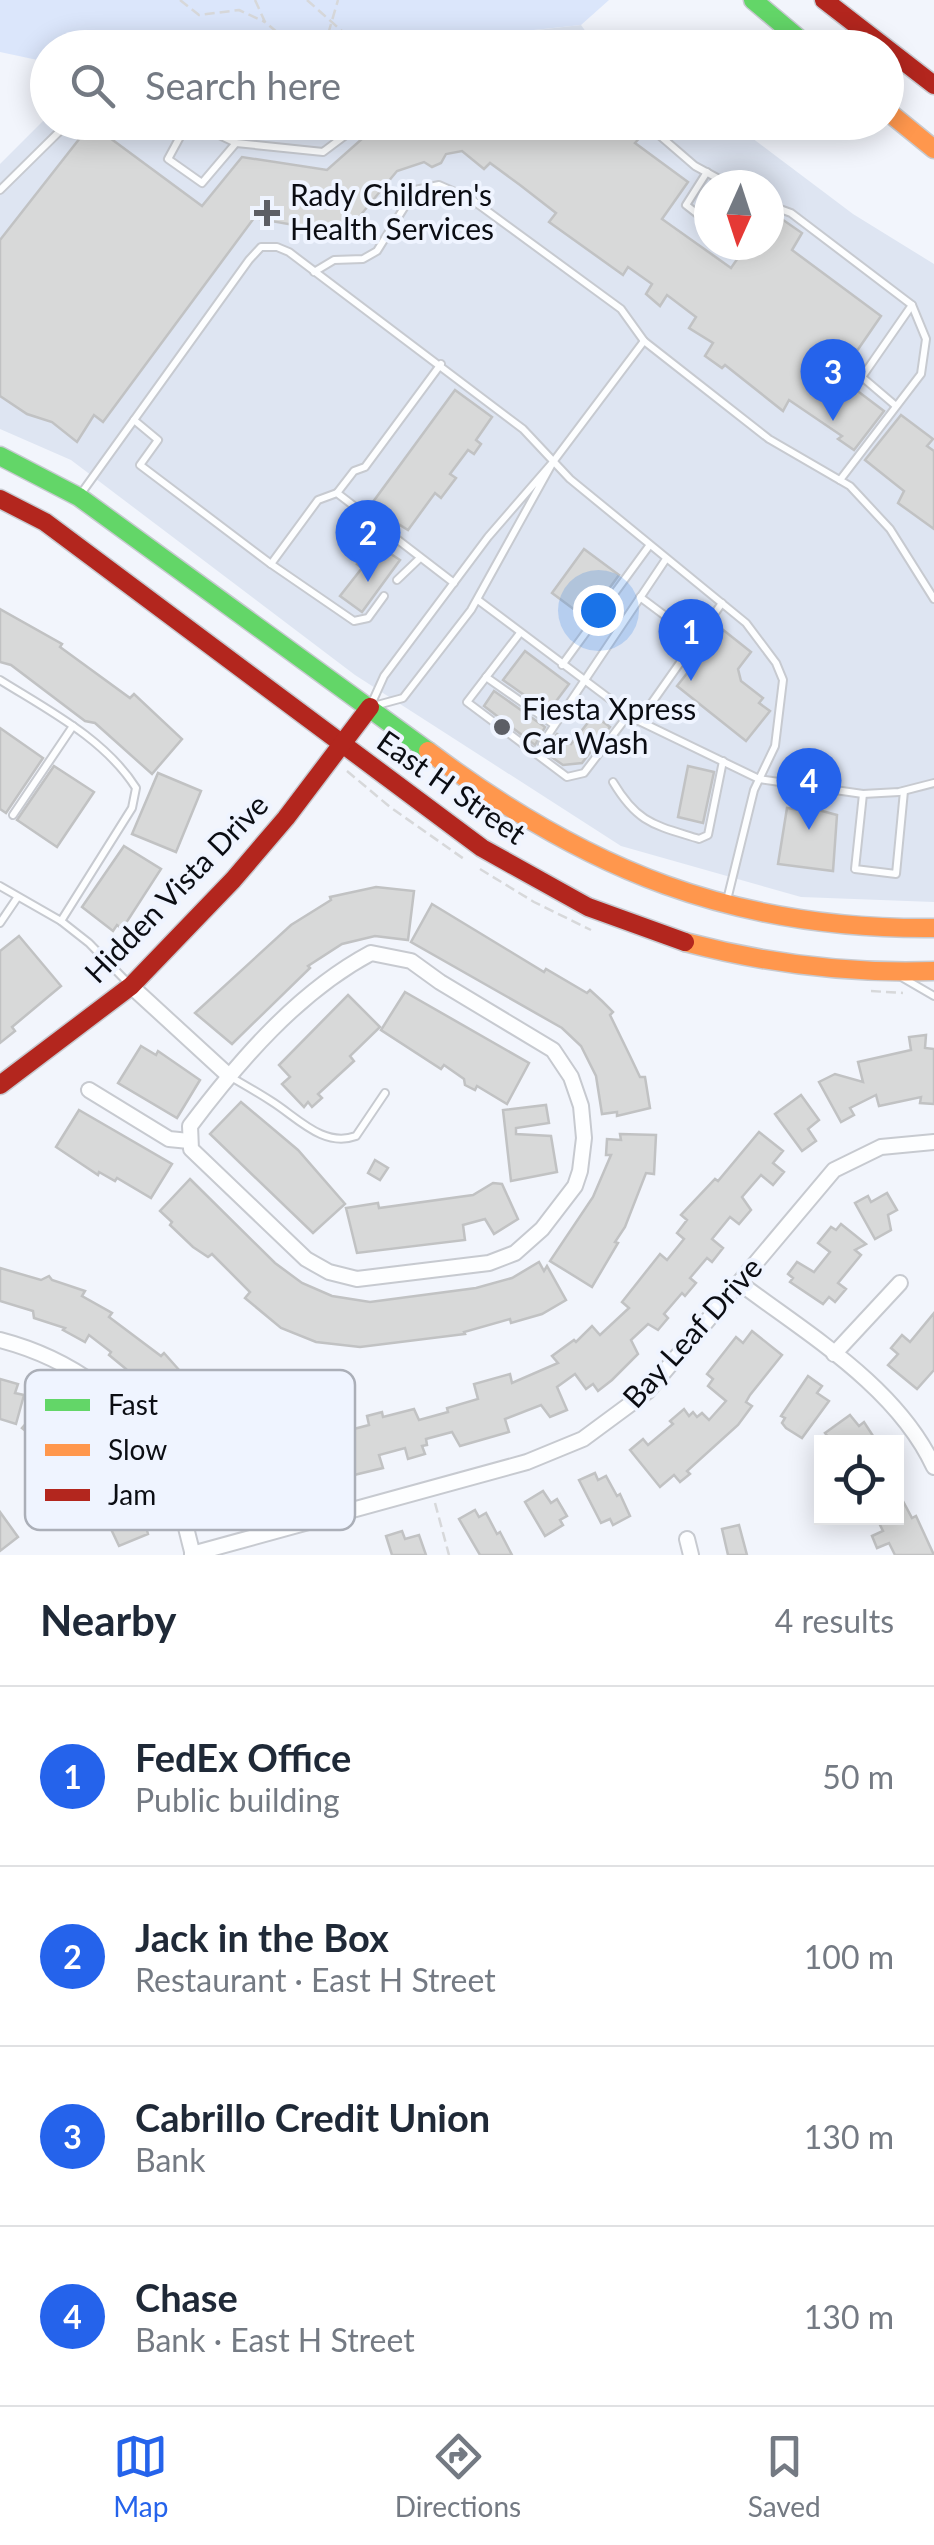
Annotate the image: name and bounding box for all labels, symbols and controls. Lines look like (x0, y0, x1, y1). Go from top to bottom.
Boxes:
search box (30, 30, 904, 140)
icon: search (65, 58, 120, 113)
text: Search here (145, 62, 341, 108)
north arrow (694, 170, 784, 260)
place label: Rady Children's Health Services (290, 176, 494, 246)
marker: Rady Children's Health Services (254, 200, 280, 226)
pin: 3 (800, 338, 866, 421)
pin: 2 (336, 500, 400, 582)
your location (573, 585, 624, 636)
pin: 1 (658, 598, 724, 681)
place label: Fiesta Xpress Car Wash (522, 690, 696, 760)
marker: Fiesta Xpress Car Wash (491, 716, 513, 738)
street label: East H Street (371, 722, 534, 851)
pin: 4 (776, 748, 842, 830)
street label: Hidden Vista Drive (76, 786, 275, 989)
street label: Bay Leaf Drive (615, 1249, 768, 1414)
legend (25, 1370, 355, 1530)
text: Fast (108, 1387, 158, 1421)
text: Slow (108, 1432, 167, 1466)
map controls (814, 1435, 904, 1525)
button: locate (814, 1435, 904, 1525)
text: Jam (108, 1477, 156, 1511)
text: Nearby (40, 1595, 177, 1645)
text: 4 results (775, 1601, 894, 1640)
text: FedEx Office (135, 1734, 351, 1780)
text: 1 (63, 1757, 82, 1796)
text: 50 m (822, 1757, 894, 1796)
text: Public building (135, 1780, 340, 1819)
text: Jack in the Box (135, 1914, 389, 1960)
text: 2 (63, 1937, 82, 1976)
text: 100 m (804, 1937, 894, 1976)
text: Restaurant · East H Street (135, 1960, 496, 1999)
text: Cabrillo Credit Union (135, 2094, 490, 2140)
text: 3 (63, 2117, 82, 2156)
text: 130 m (804, 2117, 894, 2156)
text: Bank (135, 2140, 205, 2179)
text: Chase (135, 2274, 238, 2320)
text: 4 (63, 2297, 82, 2336)
text: 130 m (804, 2297, 894, 2336)
text: Bank · East H Street (135, 2320, 415, 2359)
tab: Map (113, 2429, 168, 2523)
tab: Directions (395, 2429, 521, 2523)
tab: Saved (748, 2429, 821, 2523)

